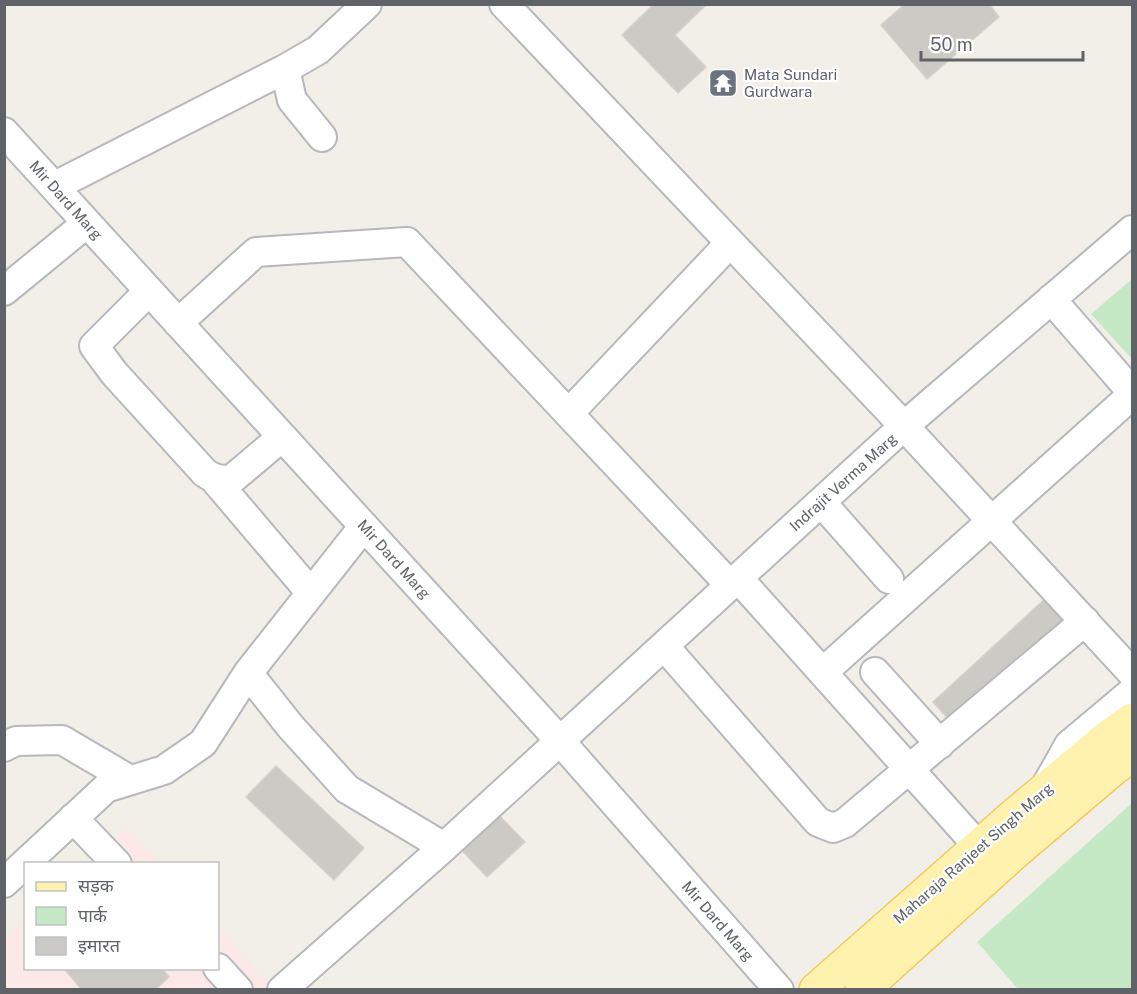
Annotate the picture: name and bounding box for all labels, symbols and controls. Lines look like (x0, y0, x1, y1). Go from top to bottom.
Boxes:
scale bar (921, 24, 1083, 62)
text: 50 m (930, 34, 973, 55)
place label: Mata Sundari Gurdwara (744, 66, 837, 100)
temple icon: Mata Sundari Gurdwara (707, 67, 739, 99)
street label: Mir Dard Marg (26, 157, 106, 243)
street label: Indrajit Verma Marg (786, 430, 900, 534)
street label: Mir Dard Marg (354, 516, 434, 602)
street label: Maharaja Ranjeet Singh Marg (890, 779, 1056, 927)
legend (24, 862, 219, 970)
text: सड़क (78, 875, 115, 896)
street label: Mir Dard Marg (679, 878, 757, 964)
text: पार्क (78, 905, 108, 926)
text: इमारत (78, 935, 121, 956)

